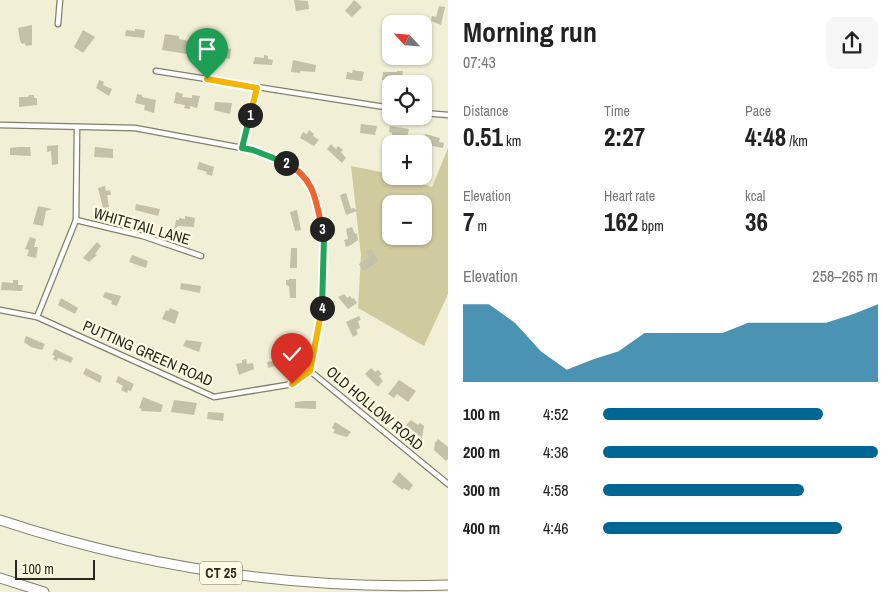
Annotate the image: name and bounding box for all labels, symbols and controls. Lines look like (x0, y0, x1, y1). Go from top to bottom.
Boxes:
text: Morning run (463, 13, 597, 51)
north arrow (382, 15, 432, 65)
map controls (382, 15, 432, 245)
button: share (826, 17, 878, 69)
pin (186, 28, 228, 79)
icon: arrive (193, 35, 221, 63)
text: 07:43 (463, 51, 496, 73)
button: locate (382, 75, 432, 125)
pin: 1 (238, 102, 262, 128)
text: Distance (463, 102, 508, 120)
text: Time (604, 102, 630, 120)
text: Pace (745, 102, 771, 120)
text: 1 (247, 106, 254, 124)
text: 0.51 (463, 120, 503, 154)
text: 2:27 (604, 120, 645, 154)
text: 4:48 (745, 120, 786, 154)
text: km (503, 132, 521, 150)
text: /km (786, 132, 808, 150)
button: + (382, 135, 432, 185)
pin: 2 (274, 150, 298, 176)
text: 2 (283, 154, 290, 172)
text: Elevation (463, 187, 511, 205)
text: Heart rate (604, 187, 655, 205)
text: kcal (745, 187, 765, 205)
button: − (382, 195, 432, 245)
street label: WHITETAIL LANE (91, 202, 193, 250)
text: 7 (463, 205, 474, 239)
text: 162 (604, 205, 638, 239)
text: 36 (745, 205, 768, 239)
pin: 3 (310, 216, 334, 242)
text: m (474, 217, 487, 235)
text: bpm (638, 217, 664, 235)
text: 3 (319, 220, 326, 238)
text: Elevation (463, 265, 518, 287)
text: 258–265 m (812, 265, 878, 287)
pin: 4 (310, 296, 334, 320)
text: 4 (319, 299, 326, 317)
street label: PUTTING GREEN ROAD (80, 315, 216, 391)
pin (271, 333, 313, 384)
icon: check (278, 340, 306, 368)
street label: OLD HOLLOW ROAD (322, 361, 428, 455)
text: 100 m (463, 403, 500, 425)
text: 4:52 (543, 403, 569, 425)
text: 200 m (463, 441, 500, 463)
text: 4:36 (543, 441, 569, 463)
text: 300 m (463, 479, 500, 501)
text: 4:58 (543, 479, 569, 501)
text: 400 m (463, 517, 500, 539)
text: 4:46 (543, 517, 569, 539)
scale bar (15, 557, 95, 580)
text: 100 m (22, 560, 54, 578)
road number: CT 25 (200, 562, 242, 584)

